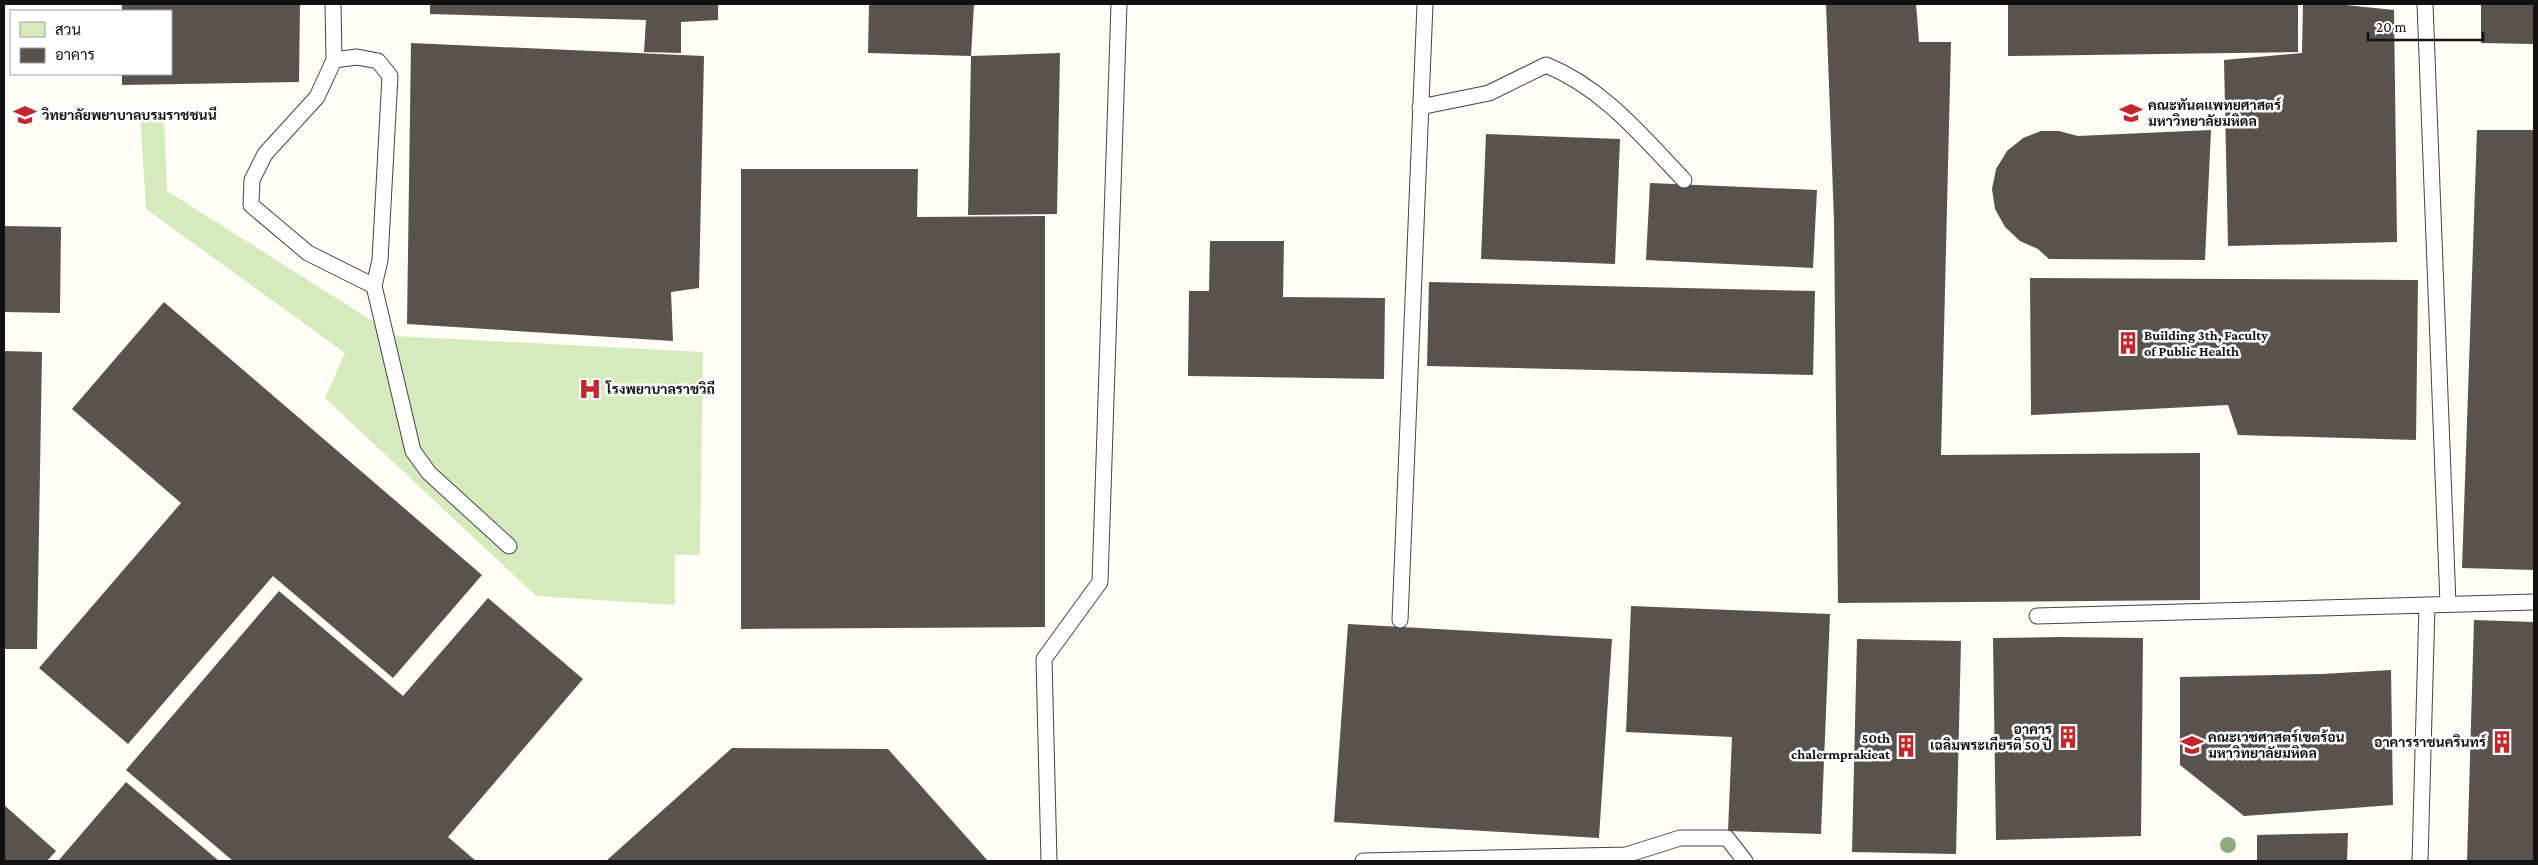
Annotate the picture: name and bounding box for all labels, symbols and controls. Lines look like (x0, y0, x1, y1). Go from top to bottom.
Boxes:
legend (10, 10, 172, 75)
scale bar (2368, 10, 2483, 42)
text: 20 m (2376, 19, 2407, 35)
text: สวน (55, 22, 81, 38)
text: อาคาร (55, 47, 95, 63)
place label: คณะทันตแพทยศาสตร์ มหาวิทยาลัยมหิดล (2148, 96, 2282, 129)
school or university icon: คณะทันตแพทยศาสตร์ มหาวิทยาลัยมหิดล (2118, 100, 2144, 126)
school or university icon: วิทยาลัยพยาบาลบรมราชชนนี (12, 102, 38, 128)
place label: วิทยาลัยพยาบาลบรมราชชนนี (41, 106, 217, 123)
place label: Building 3th, Faculty of Public Health (2144, 327, 2268, 359)
building icon: Building 3th, Faculty of Public Health (2115, 330, 2141, 356)
hospital icon: โรงพยาบาลราชวิถี (577, 376, 603, 402)
place label: โรงพยาบาลราชวิถี (605, 380, 715, 397)
place label: อาคาร เฉลิมพระเกียรติ 50 ปี (1930, 721, 2052, 753)
building icon: อาคาร เฉลิมพระเกียรติ 50 ปี (2055, 724, 2081, 750)
place label: คณะเวชศาสตร์เขตร้อน มหาวิทยาลัยมหิดล (2208, 728, 2345, 761)
building icon: อาคารราชนครินทร์ (2489, 729, 2515, 755)
place label: 50th chalermprakieat (1791, 730, 1891, 762)
school or university icon: คณะเวชศาสตร์เขตร้อน มหาวิทยาลัยมหิดล (2179, 732, 2205, 758)
building icon: 50th chalermprakieat (1893, 733, 1919, 759)
place label: อาคารราชนครินทร์ (2374, 733, 2487, 750)

